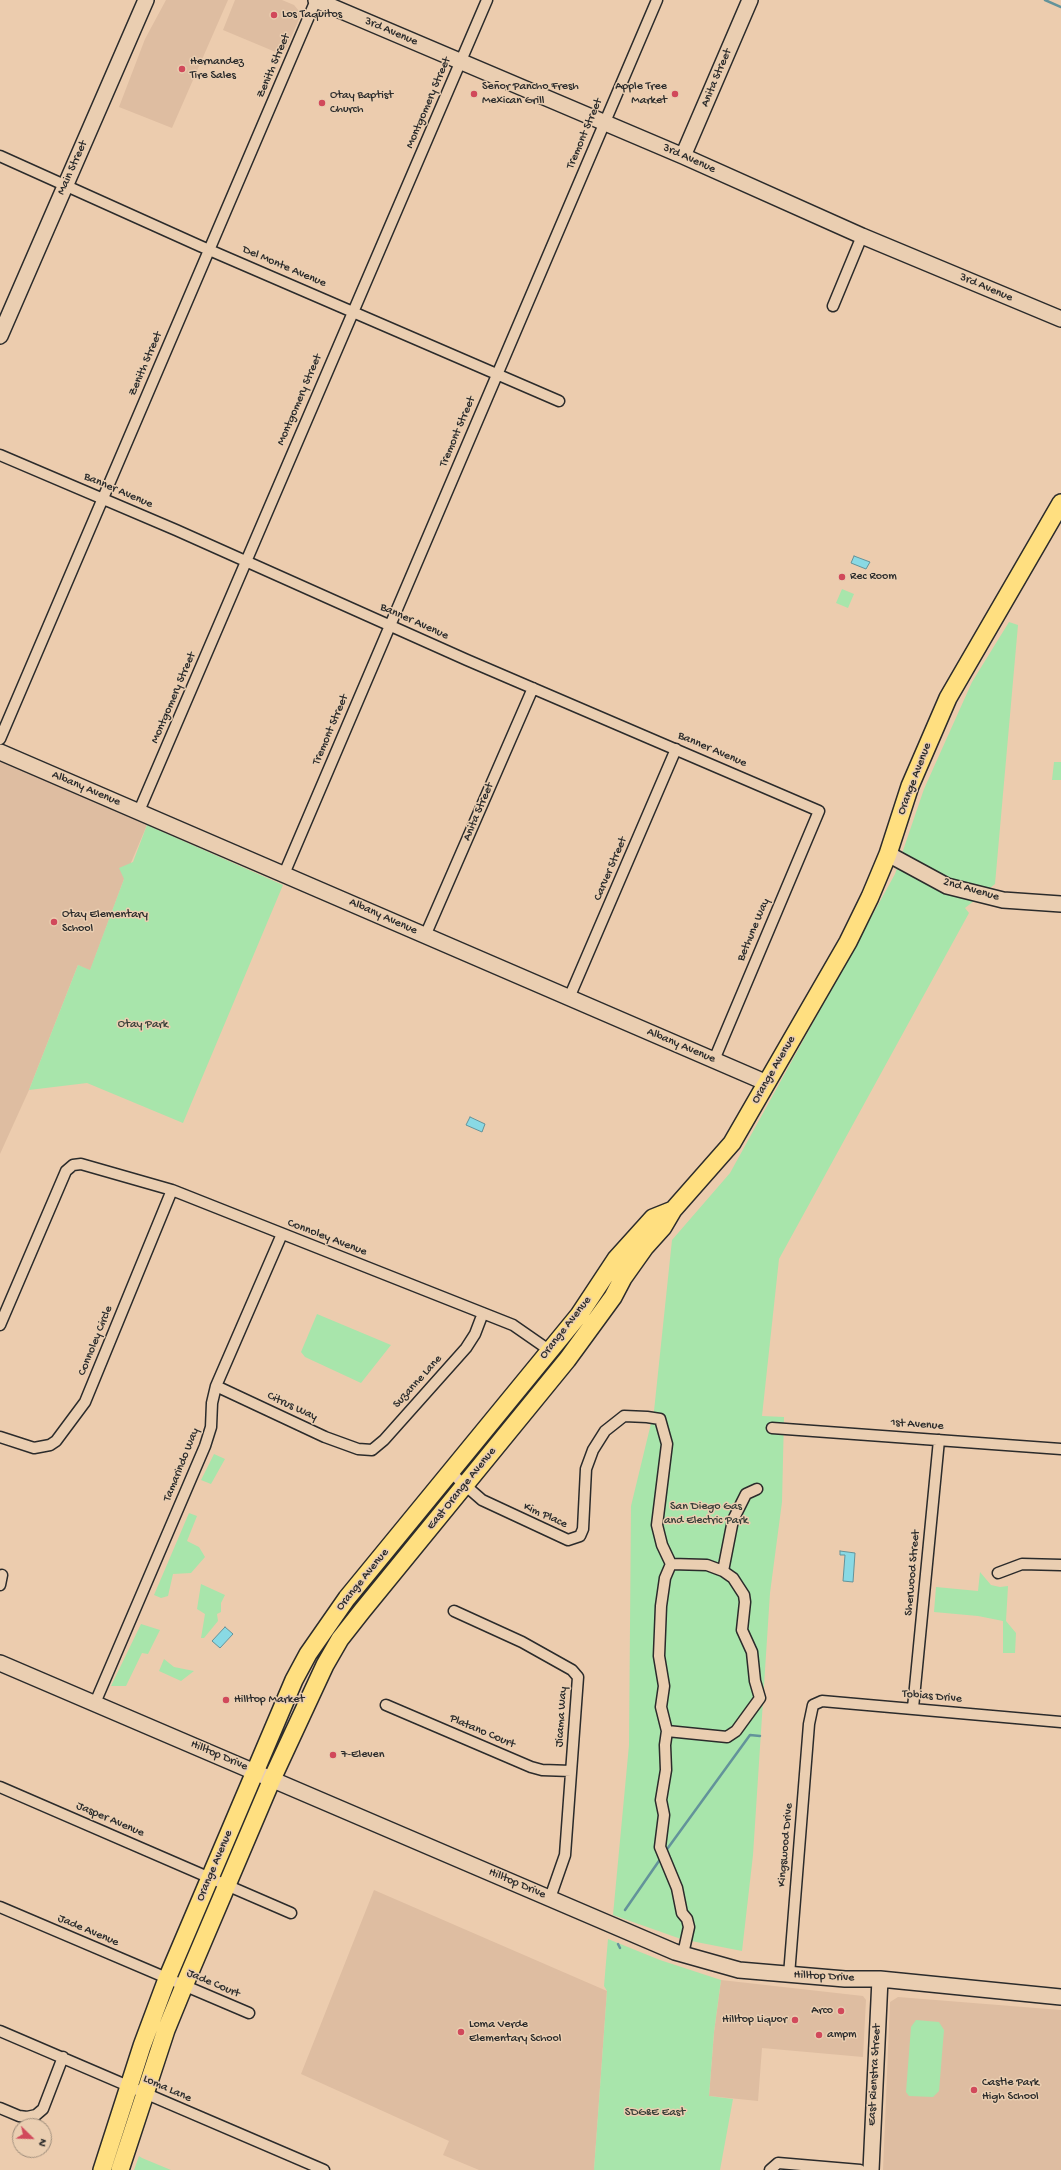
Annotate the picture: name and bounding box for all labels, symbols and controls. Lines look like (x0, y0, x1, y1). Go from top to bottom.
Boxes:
place label: Los Taquitos (282, 8, 342, 22)
marker: Los Taquitos (269, 10, 279, 20)
street label: 3rd Avenue (362, 14, 420, 50)
street label: Zenith Street (254, 32, 294, 100)
street label: Anita Street (698, 47, 736, 109)
place label: Hernandez Tire Sales (190, 55, 244, 83)
street label: Montgomery Street (403, 55, 455, 151)
marker: Hernandez Tire Sales (177, 64, 187, 74)
place label: Señor Pancho Fresh Mexican Grill (482, 80, 579, 108)
place label: Apple Tree Market (615, 80, 667, 108)
place label: Otay Baptist Church (330, 89, 393, 117)
marker: Señor Pancho Fresh Mexican Grill (469, 89, 479, 99)
marker: Apple Tree Market (670, 89, 680, 99)
street label: Tremont Street (564, 97, 606, 171)
marker: Otay Baptist Church (317, 98, 327, 108)
street label: Main Street (55, 139, 91, 197)
street label: 3rd Avenue (660, 141, 718, 177)
street label: Del Monte Avenue (240, 243, 328, 291)
street label: 3rd Avenue (957, 270, 1015, 306)
street label: Zenith Street (126, 330, 166, 398)
street label: Montgomery Street (274, 352, 326, 448)
street label: Tremont Street (437, 395, 479, 469)
street label: Banner Avenue (81, 470, 155, 512)
place label: Rec Room (850, 570, 897, 584)
marker: Rec Room (837, 572, 847, 582)
street label: Banner Avenue (377, 600, 451, 644)
street label: Montgomery Street (148, 650, 200, 746)
street label: Tremont Street (310, 693, 352, 767)
street label: Banner Avenue (675, 729, 749, 771)
street label: Orange Avenue (895, 741, 935, 817)
street label: Albany Avenue (49, 768, 123, 810)
street label: Anita Street (460, 781, 498, 843)
street label: Carver Street (591, 835, 631, 903)
street label: 2nd Avenue (941, 875, 1001, 905)
street label: Albany Avenue (347, 896, 419, 938)
street label: Bethune Way (734, 896, 774, 964)
place label: Otay Elementary School (62, 908, 148, 936)
marker: Otay Elementary School (49, 917, 59, 927)
park label: Otay Park (118, 1018, 168, 1032)
street label: Albany Avenue (644, 1025, 718, 1067)
street label: Orange Avenue (749, 1034, 799, 1106)
street label: Connoley Avenue (285, 1216, 369, 1260)
street label: Orange Avenue (537, 1294, 595, 1362)
street label: Connoley Circle (75, 1304, 117, 1378)
street label: Suzanne Lane (390, 1352, 446, 1412)
street label: Citrus Way (265, 1389, 319, 1425)
street label: 1st Avenue (890, 1416, 944, 1434)
street label: Tamarindo Way (161, 1426, 203, 1504)
street label: East Orange Avenue (424, 1445, 500, 1533)
street label: Kim Place (521, 1500, 569, 1532)
park label: San Diego Gas and Electric Park (664, 1500, 748, 1528)
street label: Sherwood Street (902, 1529, 924, 1617)
street label: Orange Avenue (334, 1546, 392, 1614)
street label: Jicama Way (553, 1686, 571, 1748)
street label: Tobias Drive (902, 1687, 962, 1707)
place label: Hilltop Market (234, 1693, 304, 1707)
marker: Hilltop Market (221, 1695, 231, 1705)
street label: Platano Court (447, 1712, 517, 1752)
street label: Hilltop Drive (188, 1738, 250, 1774)
place label: 7-Eleven (341, 1748, 385, 1762)
marker: 7-Eleven (328, 1750, 338, 1760)
street label: Jasper Avenue (74, 1799, 146, 1841)
street label: Kingswood Drive (775, 1803, 797, 1887)
street label: Orange Avenue (194, 1828, 236, 1904)
street label: Hilltop Drive (486, 1866, 548, 1902)
street label: Jade Avenue (55, 1912, 121, 1950)
street label: Jade Court (184, 1966, 242, 2002)
street label: Hilltop Drive (793, 1968, 855, 1986)
place label: Arco (811, 2004, 833, 2018)
marker: Arco (836, 2006, 846, 2016)
place label: Hilltop Liquor (722, 2013, 787, 2027)
marker: Hilltop Liquor (790, 2015, 800, 2025)
place label: Loma Verde Elementary School (469, 2018, 561, 2046)
street label: East Rienstra Street (865, 2024, 885, 2126)
marker: Loma Verde Elementary School (456, 2027, 466, 2037)
place label: ampm (827, 2028, 857, 2042)
marker: ampm (814, 2030, 824, 2040)
street label: Loma Lane (141, 2072, 193, 2106)
place label: Castle Park High School (982, 2076, 1039, 2104)
marker: Castle Park High School (969, 2085, 979, 2095)
park label: SDG&E East (625, 2106, 685, 2120)
north arrow (12, 2118, 52, 2158)
text: N (35, 2137, 49, 2148)

